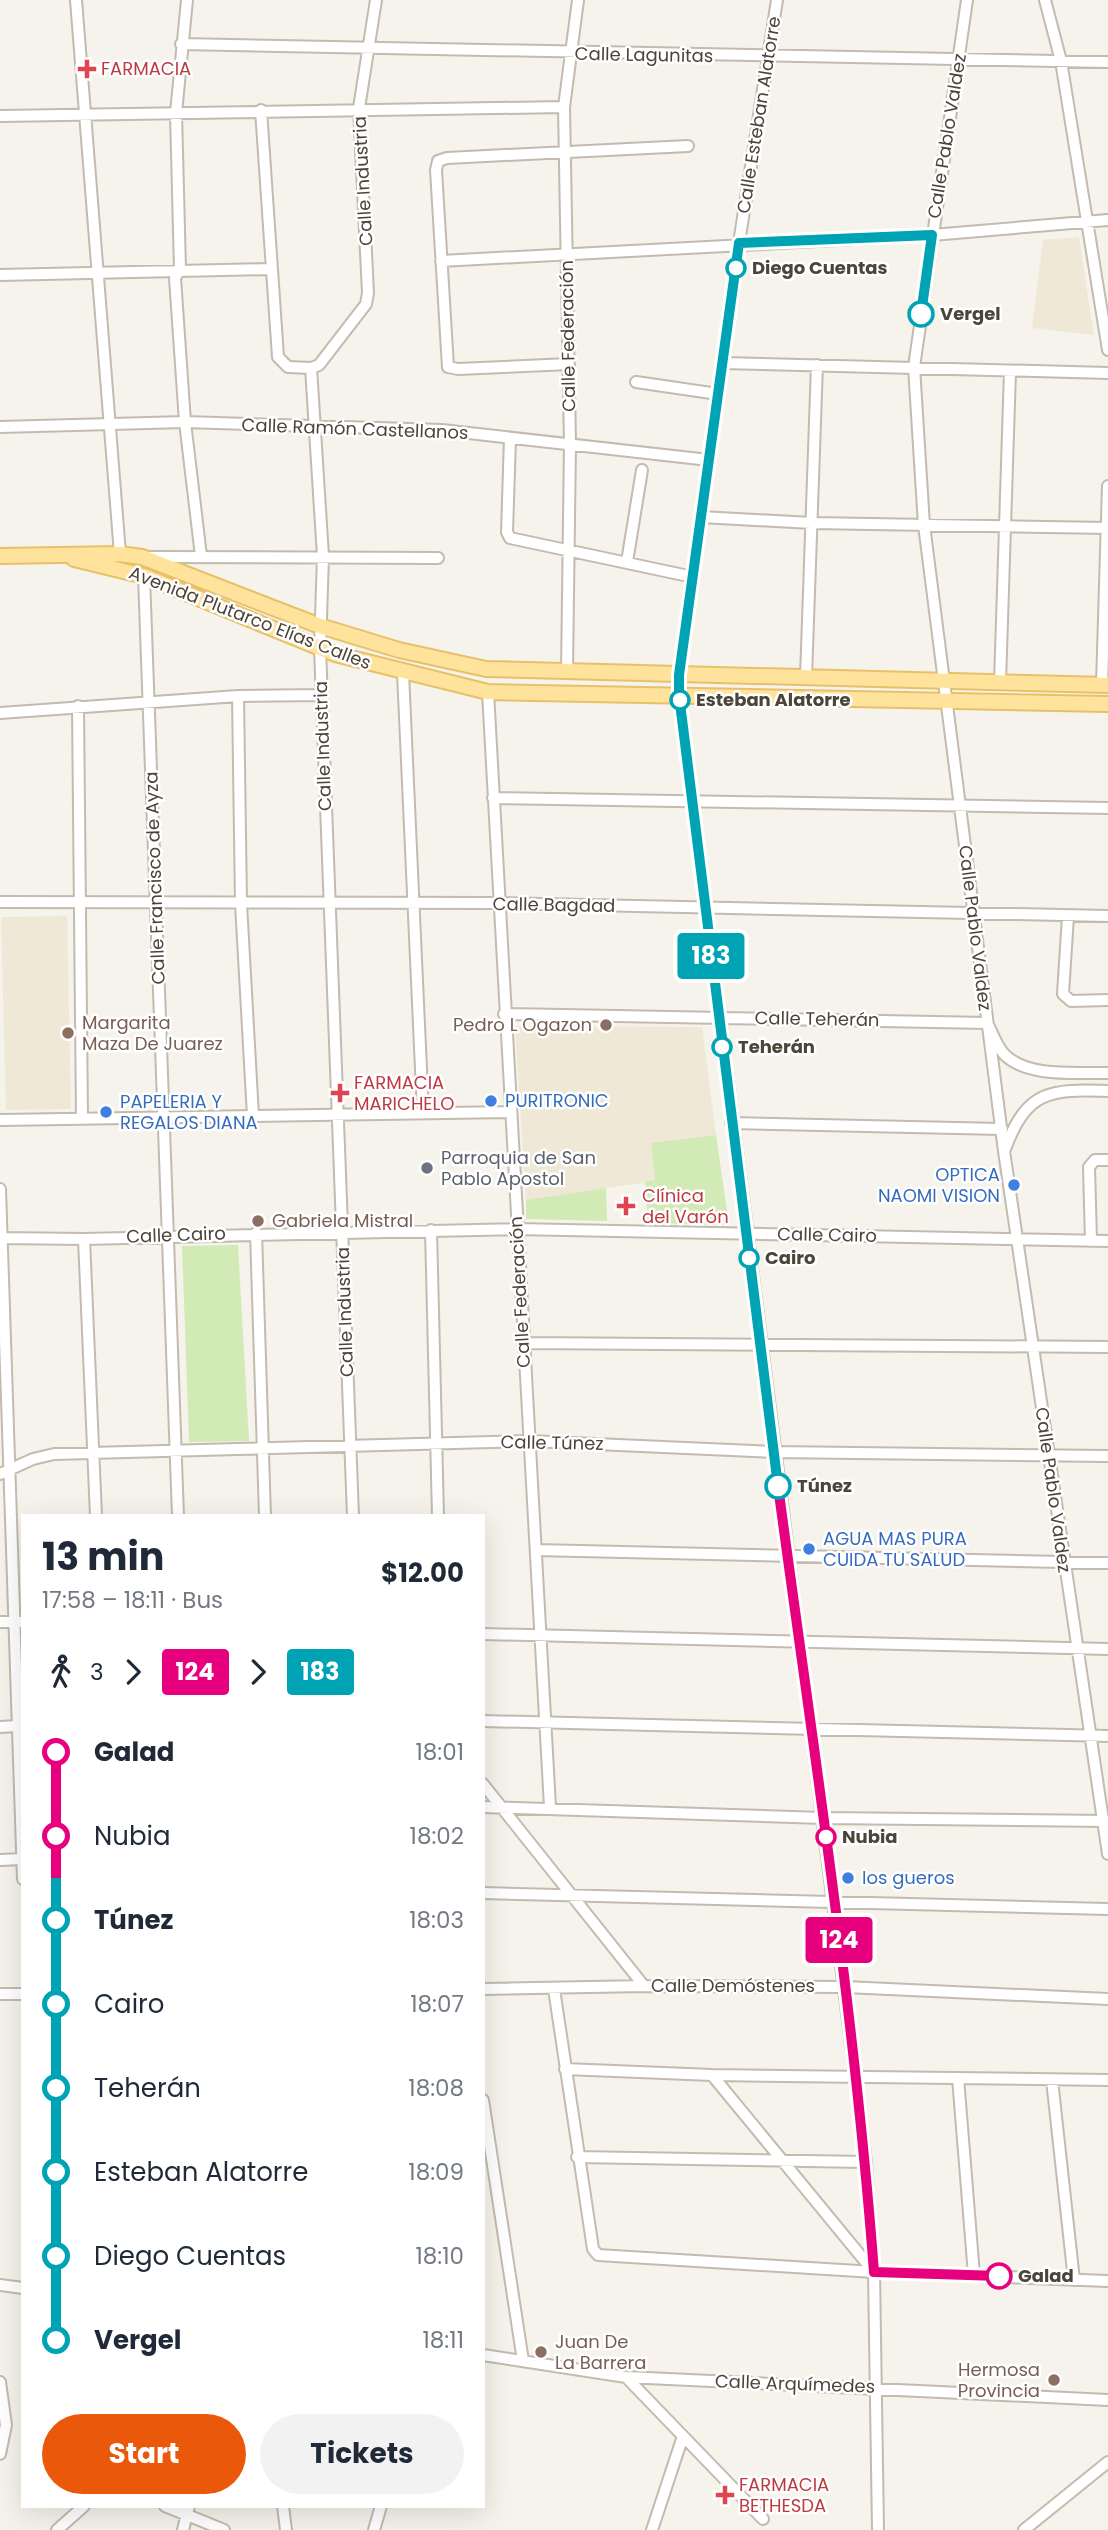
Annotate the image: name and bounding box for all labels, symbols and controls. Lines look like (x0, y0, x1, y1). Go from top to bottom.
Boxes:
street label: Calle Esteban Alatorre (731, 15, 786, 215)
street label: Calle Lagunitas (575, 41, 714, 68)
street label: Calle Pablo Valdez (921, 52, 972, 220)
place label: FARMACIA (101, 56, 191, 81)
marker: FARMACIA (79, 61, 95, 77)
street label: Calle Industria (347, 116, 378, 246)
place label: Diego Cuentas (752, 255, 888, 280)
marker: Diego Cuentas (726, 258, 746, 278)
street label: Calle Federación (554, 260, 581, 412)
marker: Vergel (908, 301, 934, 327)
place label: Vergel (940, 301, 1001, 326)
street label: Calle Ramón Castellanos (241, 412, 469, 445)
street label: Avenida Plutarco Elías Calles (126, 560, 375, 675)
street label: Calle Industria (308, 681, 337, 811)
place label: Esteban Alatorre (696, 687, 851, 712)
marker: Esteban Alatorre (670, 690, 690, 710)
street label: Calle Francisco de Ayza (138, 771, 171, 985)
street label: Calle Pablo Valdez (953, 844, 998, 1012)
street label: Calle Bagdad (492, 891, 616, 918)
line badge: 183 (671, 933, 751, 979)
text: 183 (691, 939, 731, 972)
street label: Calle Teherán (754, 1005, 880, 1032)
place label: Margarita Maza De Juarez (82, 1010, 223, 1056)
place label: Pedro L Ogazon (453, 1012, 592, 1037)
marker: Pedro L Ogazon (598, 1017, 614, 1033)
marker: Margarita Maza De Juarez (60, 1025, 76, 1041)
place label: Teherán (738, 1034, 815, 1059)
marker: Teherán (712, 1037, 732, 1057)
place label: FARMACIA MARICHELO (354, 1070, 455, 1116)
marker: FARMACIA MARICHELO (332, 1085, 348, 1101)
place label: PURITRONIC (505, 1088, 609, 1113)
place label: PAPELERIA Y REGALOS DIANA (120, 1089, 258, 1135)
marker: PURITRONIC (483, 1093, 499, 1109)
marker: PAPELERIA Y REGALOS DIANA (98, 1104, 114, 1120)
place label: Parroquia de San Pablo Apostol (441, 1145, 596, 1191)
marker: Parroquia de San Pablo Apostol (419, 1160, 435, 1176)
place label: OPTICA NAOMI VISION (878, 1162, 1000, 1208)
marker: OPTICA NAOMI VISION (1006, 1177, 1022, 1193)
place label: Clínica del Varón (642, 1183, 729, 1229)
marker: Clínica del Varón (616, 1196, 636, 1216)
place label: Gabriela Mistral (272, 1208, 413, 1233)
marker: Gabriela Mistral (250, 1213, 266, 1229)
street label: Calle Federación (503, 1216, 536, 1368)
street label: Calle Cairo (126, 1220, 226, 1249)
street label: Calle Cairo (777, 1221, 877, 1248)
place label: Cairo (765, 1245, 815, 1270)
street label: Calle Industria (330, 1247, 359, 1377)
marker: Cairo (739, 1248, 759, 1268)
street label: Calle Pablo Valdez (1030, 1406, 1077, 1574)
street label: Calle Túnez (500, 1429, 604, 1456)
marker: Túnez (765, 1473, 791, 1499)
place label: Túnez (797, 1473, 852, 1498)
place label: AGUA MAS PURA CUIDA TU SALUD (823, 1526, 967, 1572)
text: 13 min (42, 1530, 164, 1583)
marker: AGUA MAS PURA CUIDA TU SALUD (801, 1541, 817, 1557)
text: $12.00 (381, 1555, 464, 1591)
text: 17:58 – 18:11 · Bus (42, 1584, 223, 1616)
icon: walk (42, 1653, 80, 1691)
icon: forward (114, 1653, 152, 1691)
icon: forward (239, 1653, 277, 1691)
text: 124 (176, 1655, 215, 1688)
text: 183 (301, 1655, 340, 1688)
text: 3 (90, 1656, 104, 1688)
text: Galad (94, 1734, 174, 1770)
text: 18:01 (415, 1736, 464, 1768)
text: Nubia (94, 1818, 170, 1854)
text: 18:02 (410, 1820, 464, 1852)
place label: Nubia (842, 1824, 897, 1849)
marker: Nubia (816, 1827, 836, 1847)
place label: los gueros (862, 1865, 955, 1890)
marker: los gueros (840, 1870, 856, 1886)
text: Túnez (94, 1902, 173, 1938)
text: 18:03 (409, 1904, 464, 1936)
line badge: 124 (799, 1917, 879, 1963)
text: 124 (820, 1923, 858, 1956)
street label: Calle Demóstenes (651, 1973, 815, 1998)
text: Cairo (94, 1986, 164, 2022)
text: 18:07 (410, 1988, 464, 2020)
text: Teherán (94, 2070, 201, 2106)
text: 18:08 (408, 2072, 464, 2104)
text: Esteban Alatorre (94, 2154, 308, 2190)
text: 18:09 (408, 2156, 464, 2188)
text: Diego Cuentas (94, 2238, 286, 2274)
text: 18:10 (415, 2240, 464, 2272)
marker: Galad (986, 2263, 1012, 2289)
place label: Galad (1018, 2263, 1074, 2288)
text: Vergel (94, 2322, 181, 2358)
text: 18:11 (423, 2324, 464, 2356)
place label: Juan De La Barrera (555, 2329, 646, 2375)
marker: Juan De La Barrera (533, 2344, 549, 2360)
place label: Hermosa Provincia (958, 2357, 1040, 2403)
street label: Calle Arquímedes (714, 2368, 876, 2399)
marker: Hermosa Provincia (1046, 2372, 1062, 2388)
button: Start (42, 2414, 246, 2494)
button: Tickets (260, 2414, 464, 2494)
place label: FARMACIA BETHESDA (739, 2472, 829, 2518)
marker: FARMACIA BETHESDA (717, 2487, 733, 2503)

